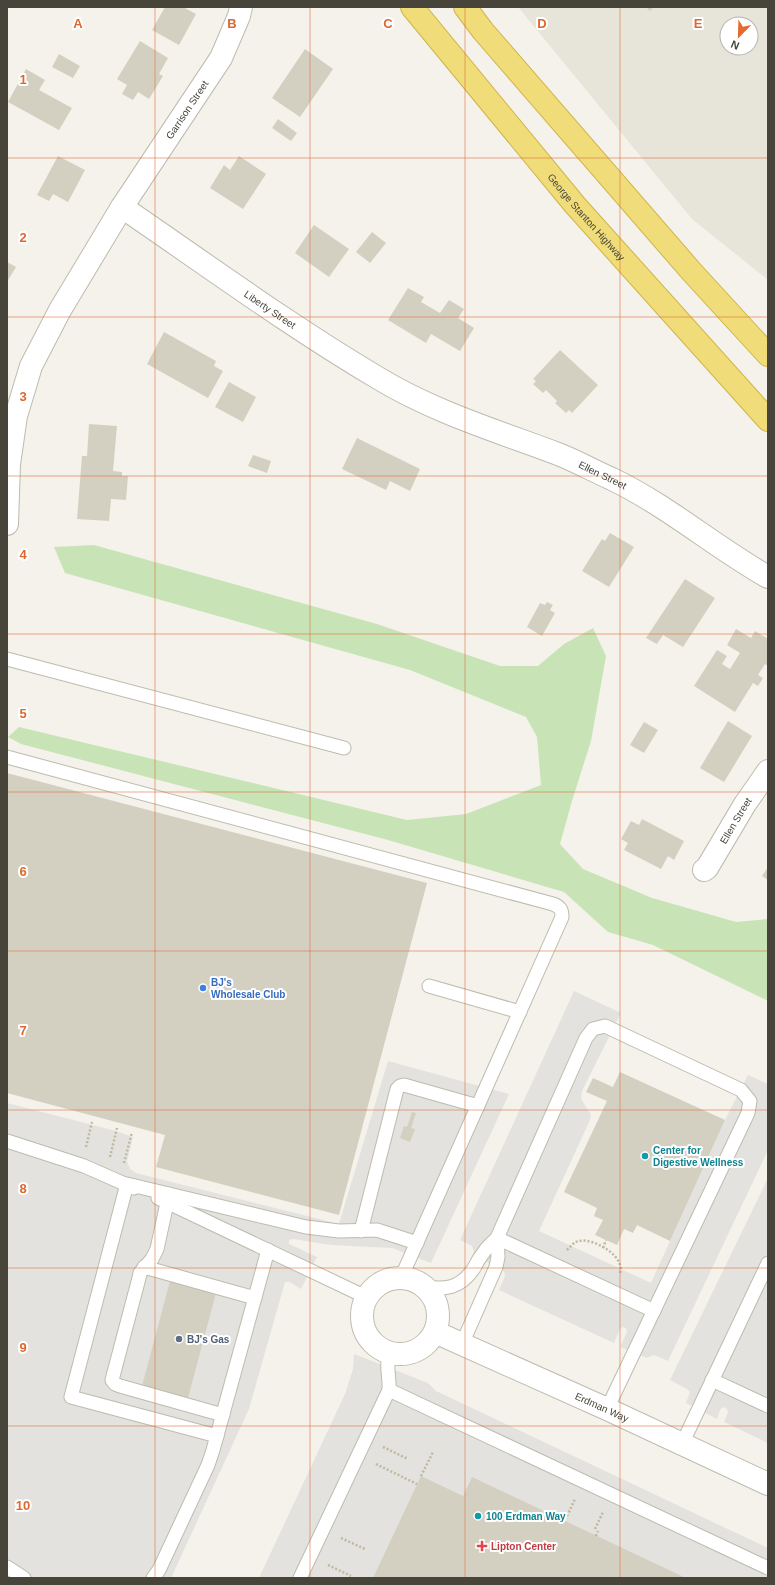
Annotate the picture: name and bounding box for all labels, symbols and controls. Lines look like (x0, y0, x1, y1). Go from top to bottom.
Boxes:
text: A (73, 16, 83, 31)
text: B (227, 16, 237, 31)
text: C (383, 16, 393, 31)
text: D (537, 16, 547, 31)
text: E (694, 16, 703, 31)
north arrow (719, 16, 759, 56)
text: N (729, 38, 741, 52)
text: 1 (19, 72, 27, 87)
street label: Garrison Street (163, 78, 210, 141)
street label: George Stanton Highway (546, 171, 627, 263)
text: 2 (19, 230, 27, 245)
street label: Liberty Street (242, 288, 298, 330)
text: 3 (19, 389, 27, 404)
street label: Ellen Street (577, 459, 629, 491)
text: 4 (19, 547, 27, 562)
text: 5 (19, 706, 27, 721)
street label: Ellen Street (717, 795, 754, 845)
text: 6 (19, 864, 27, 879)
place label: BJ's Wholesale Club (211, 977, 285, 1000)
marker: BJ's Wholesale Club (198, 983, 208, 993)
text: 7 (19, 1023, 27, 1038)
place label: Center for Digestive Wellness (653, 1145, 744, 1168)
marker: Center for Digestive Wellness (640, 1151, 650, 1161)
text: 8 (19, 1181, 27, 1196)
marker: BJ's Gas (174, 1334, 184, 1344)
place label: BJ's Gas (187, 1334, 230, 1345)
text: 9 (19, 1340, 27, 1355)
street label: Erdman Way (574, 1390, 630, 1424)
text: 10 (16, 1498, 30, 1513)
marker: 100 Erdman Way (473, 1511, 483, 1521)
place label: 100 Erdman Way (486, 1511, 566, 1522)
marker: Lipton Center (476, 1540, 488, 1552)
place label: Lipton Center (491, 1541, 556, 1552)

